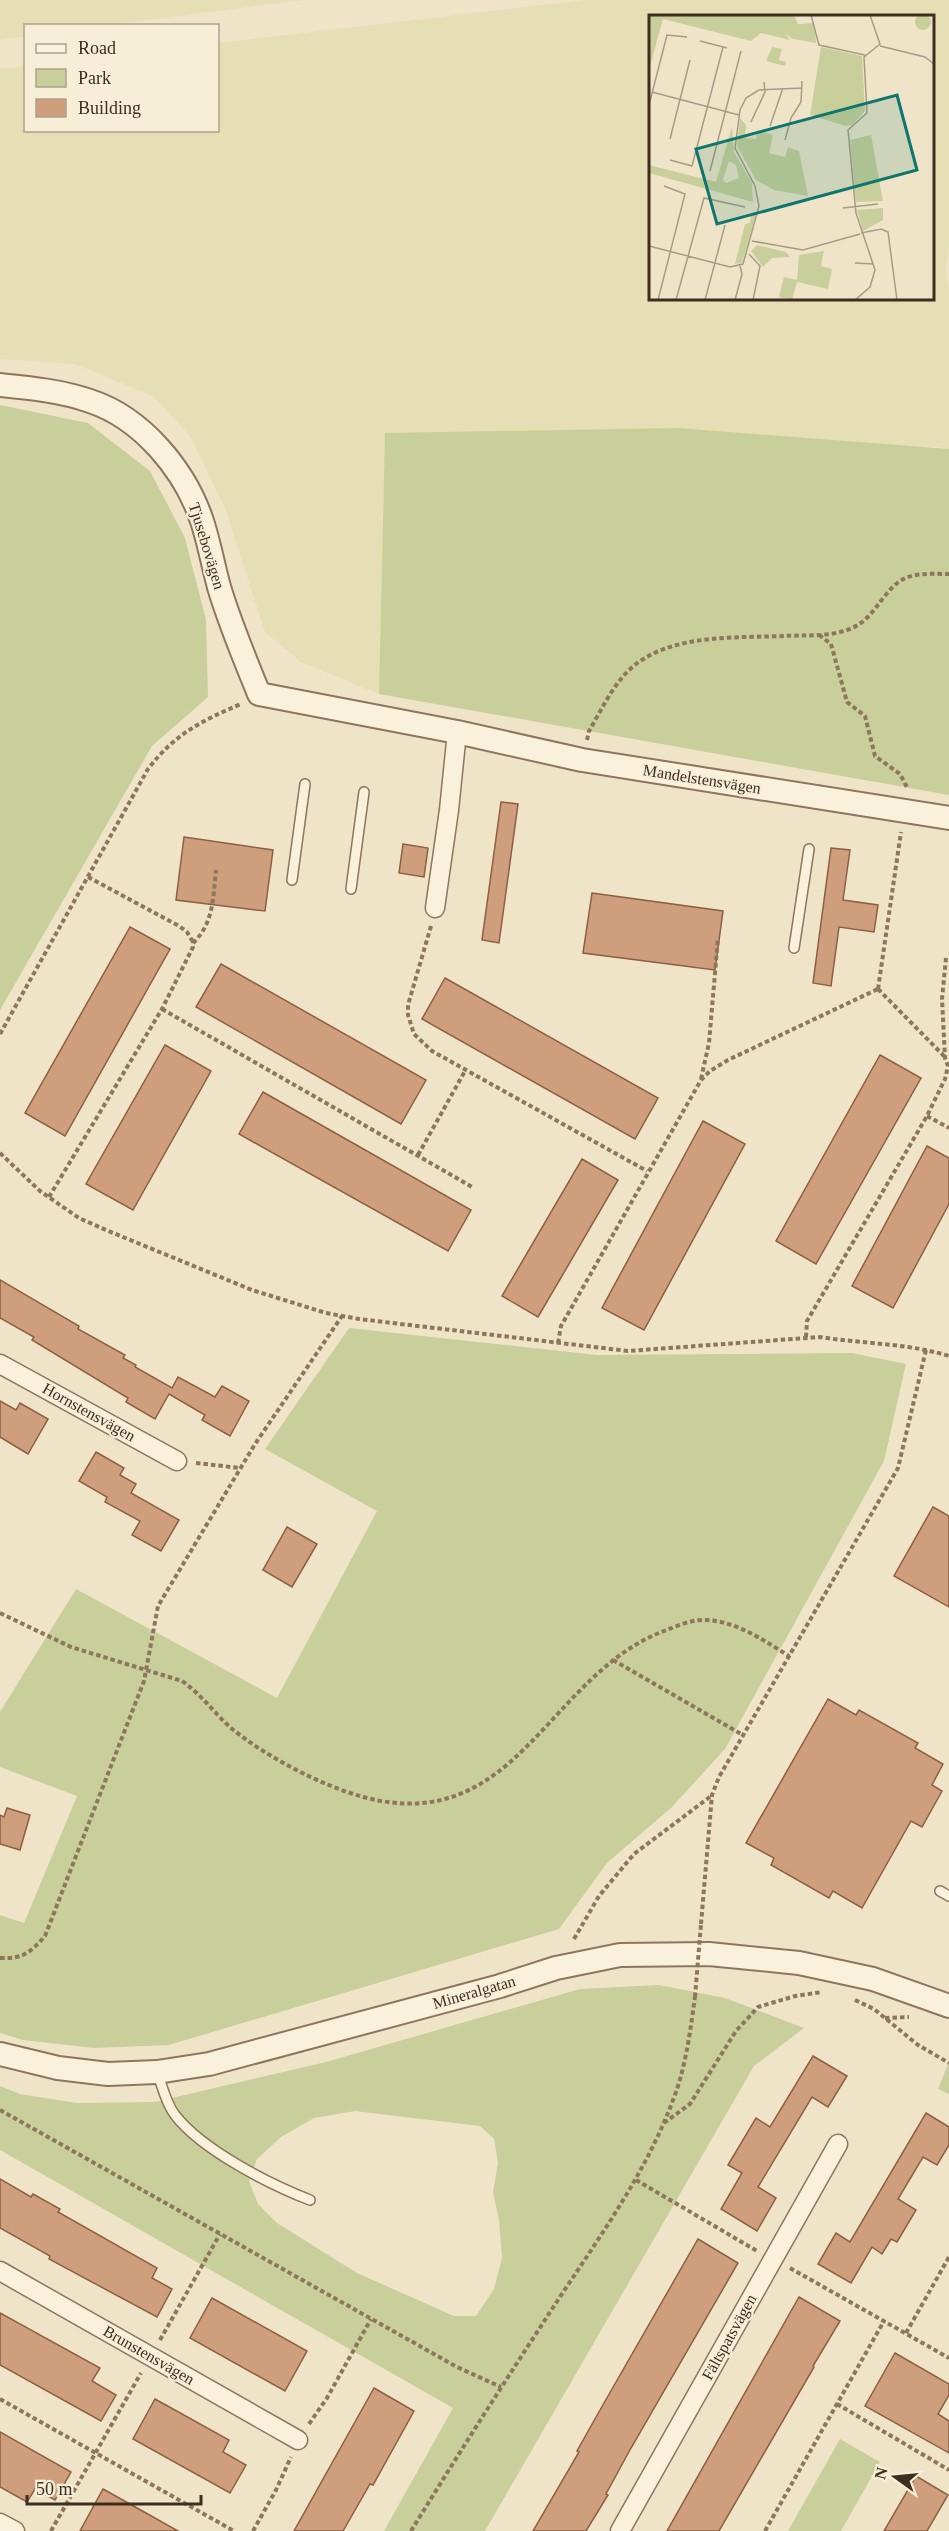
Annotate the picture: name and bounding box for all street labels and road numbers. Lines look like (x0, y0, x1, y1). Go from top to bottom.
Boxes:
street label: Tjusebovägen (185, 501, 228, 592)
street label: Mandelstensvägen (642, 761, 762, 798)
street label: Hornstensvägen (39, 1380, 138, 1445)
street label: Mineralgatan (431, 1972, 518, 2013)
street label: Fältspatsvägen (699, 2291, 760, 2383)
street label: Brunstensvägen (100, 2322, 198, 2389)

